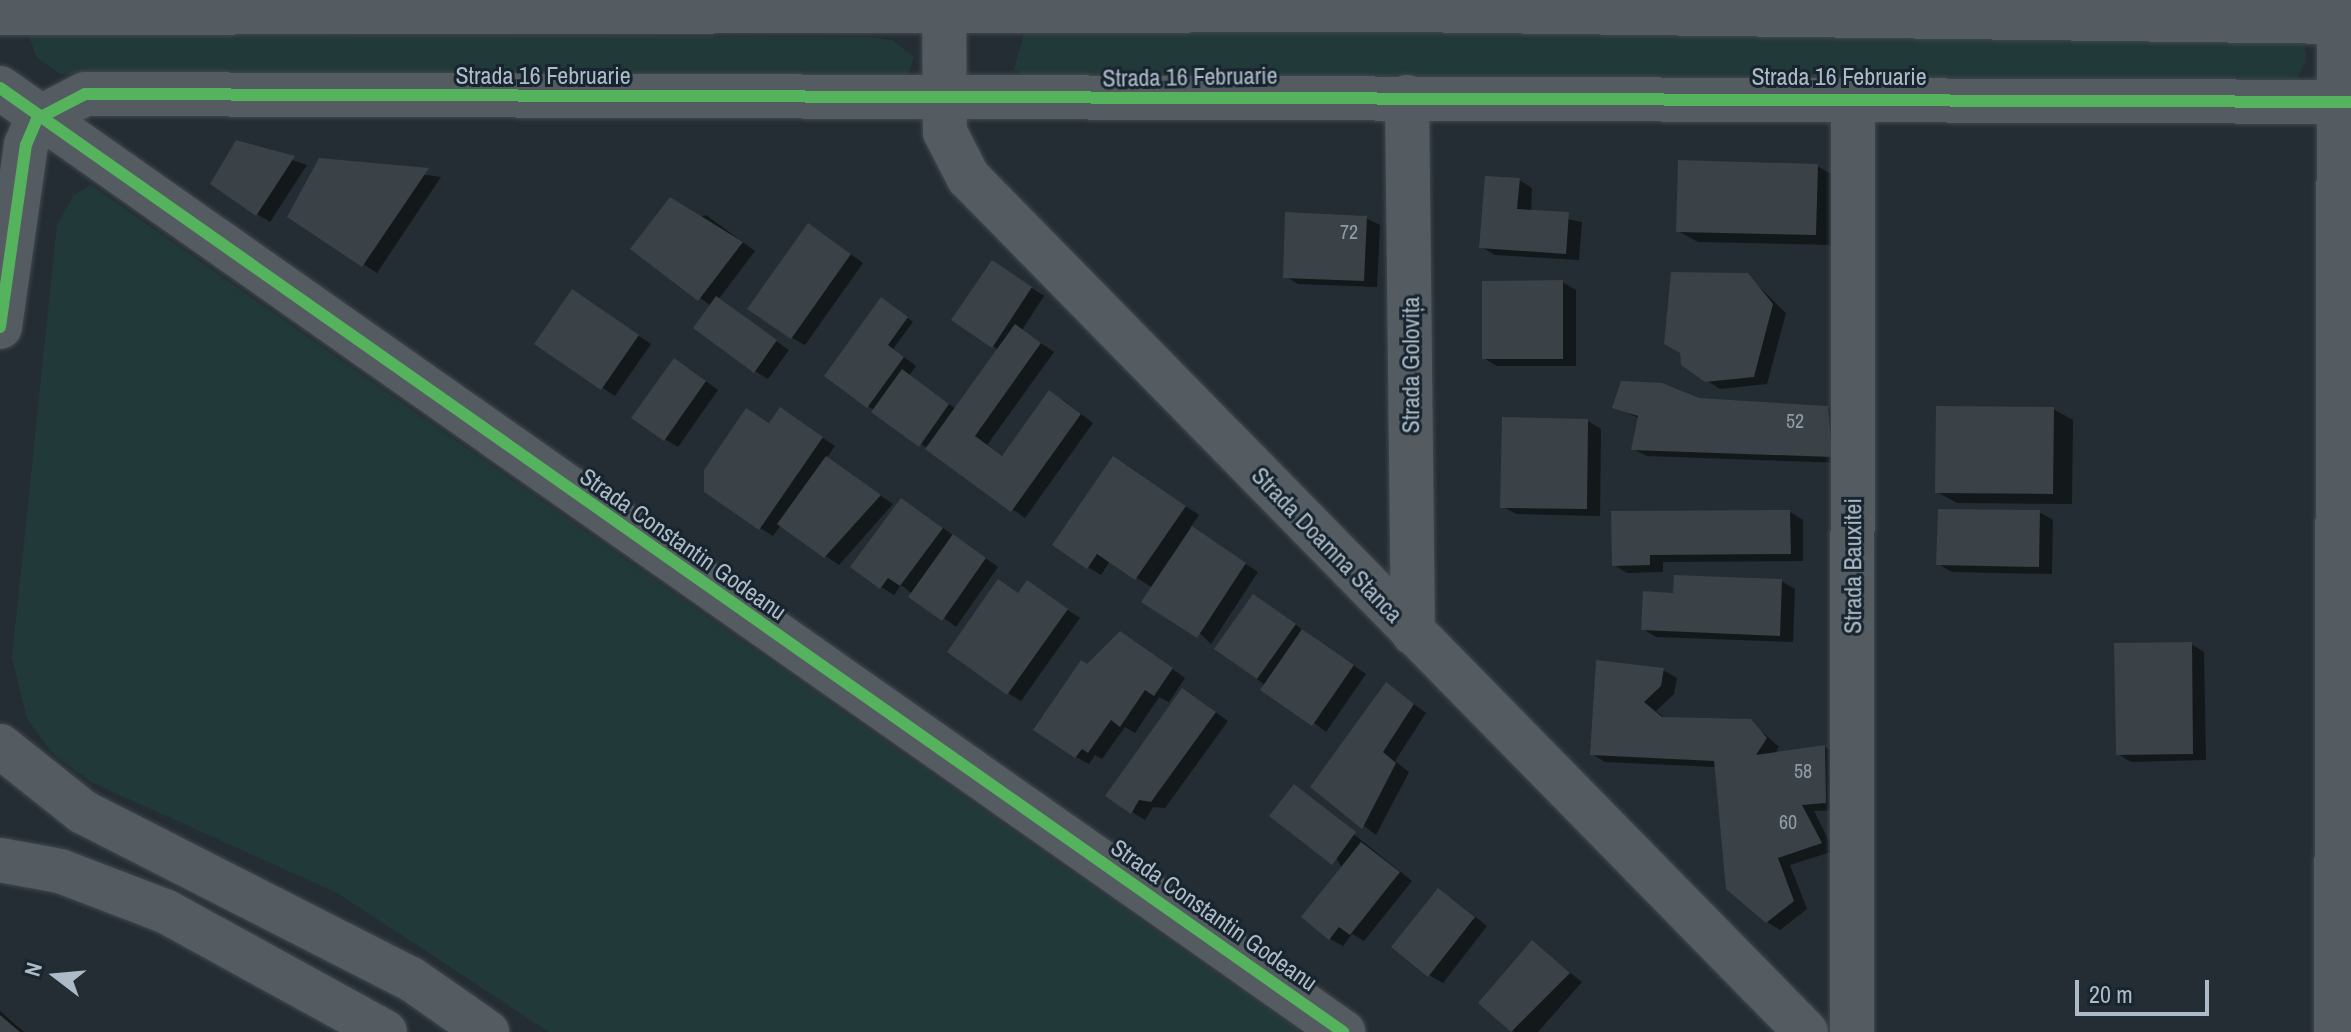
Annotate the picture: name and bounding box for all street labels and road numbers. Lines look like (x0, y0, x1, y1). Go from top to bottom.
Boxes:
street label: Strada 16 Februarie (1102, 61, 1278, 93)
street label: Strada 16 Februarie (455, 62, 631, 90)
street label: Strada 16 Februarie (1751, 63, 1927, 91)
street label: Strada Golovița (1397, 297, 1425, 433)
street label: Strada Doamna Stanca (1246, 461, 1408, 629)
street label: Strada Constantin Godeanu (574, 462, 792, 626)
street label: Strada Bauxitei (1839, 498, 1867, 634)
street label: Strada Constantin Godeanu (1105, 833, 1323, 997)

